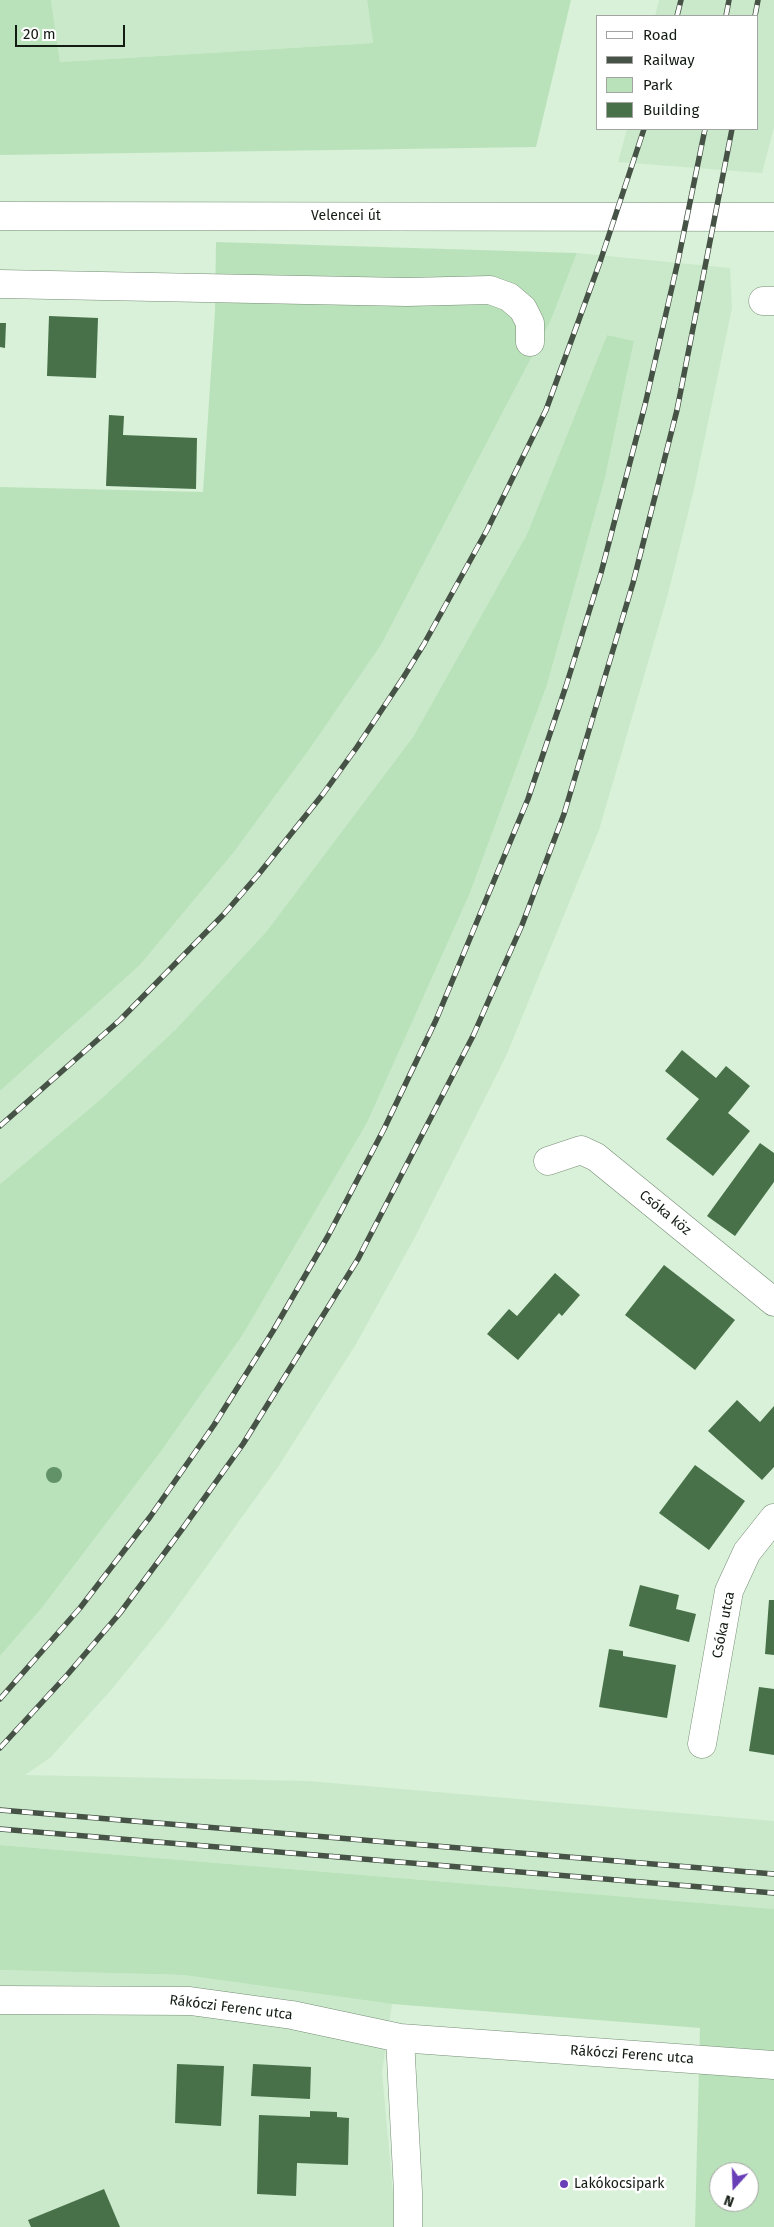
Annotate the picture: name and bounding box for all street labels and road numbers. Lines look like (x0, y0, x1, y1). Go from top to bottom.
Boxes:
street label: Velencei út (311, 208, 381, 224)
street label: Csóka köz (636, 1187, 694, 1239)
street label: Csóka utca (709, 1590, 739, 1660)
street label: Rákóczi Ferenc utca (168, 1992, 294, 2024)
street label: Rákóczi Ferenc utca (570, 2042, 694, 2068)

